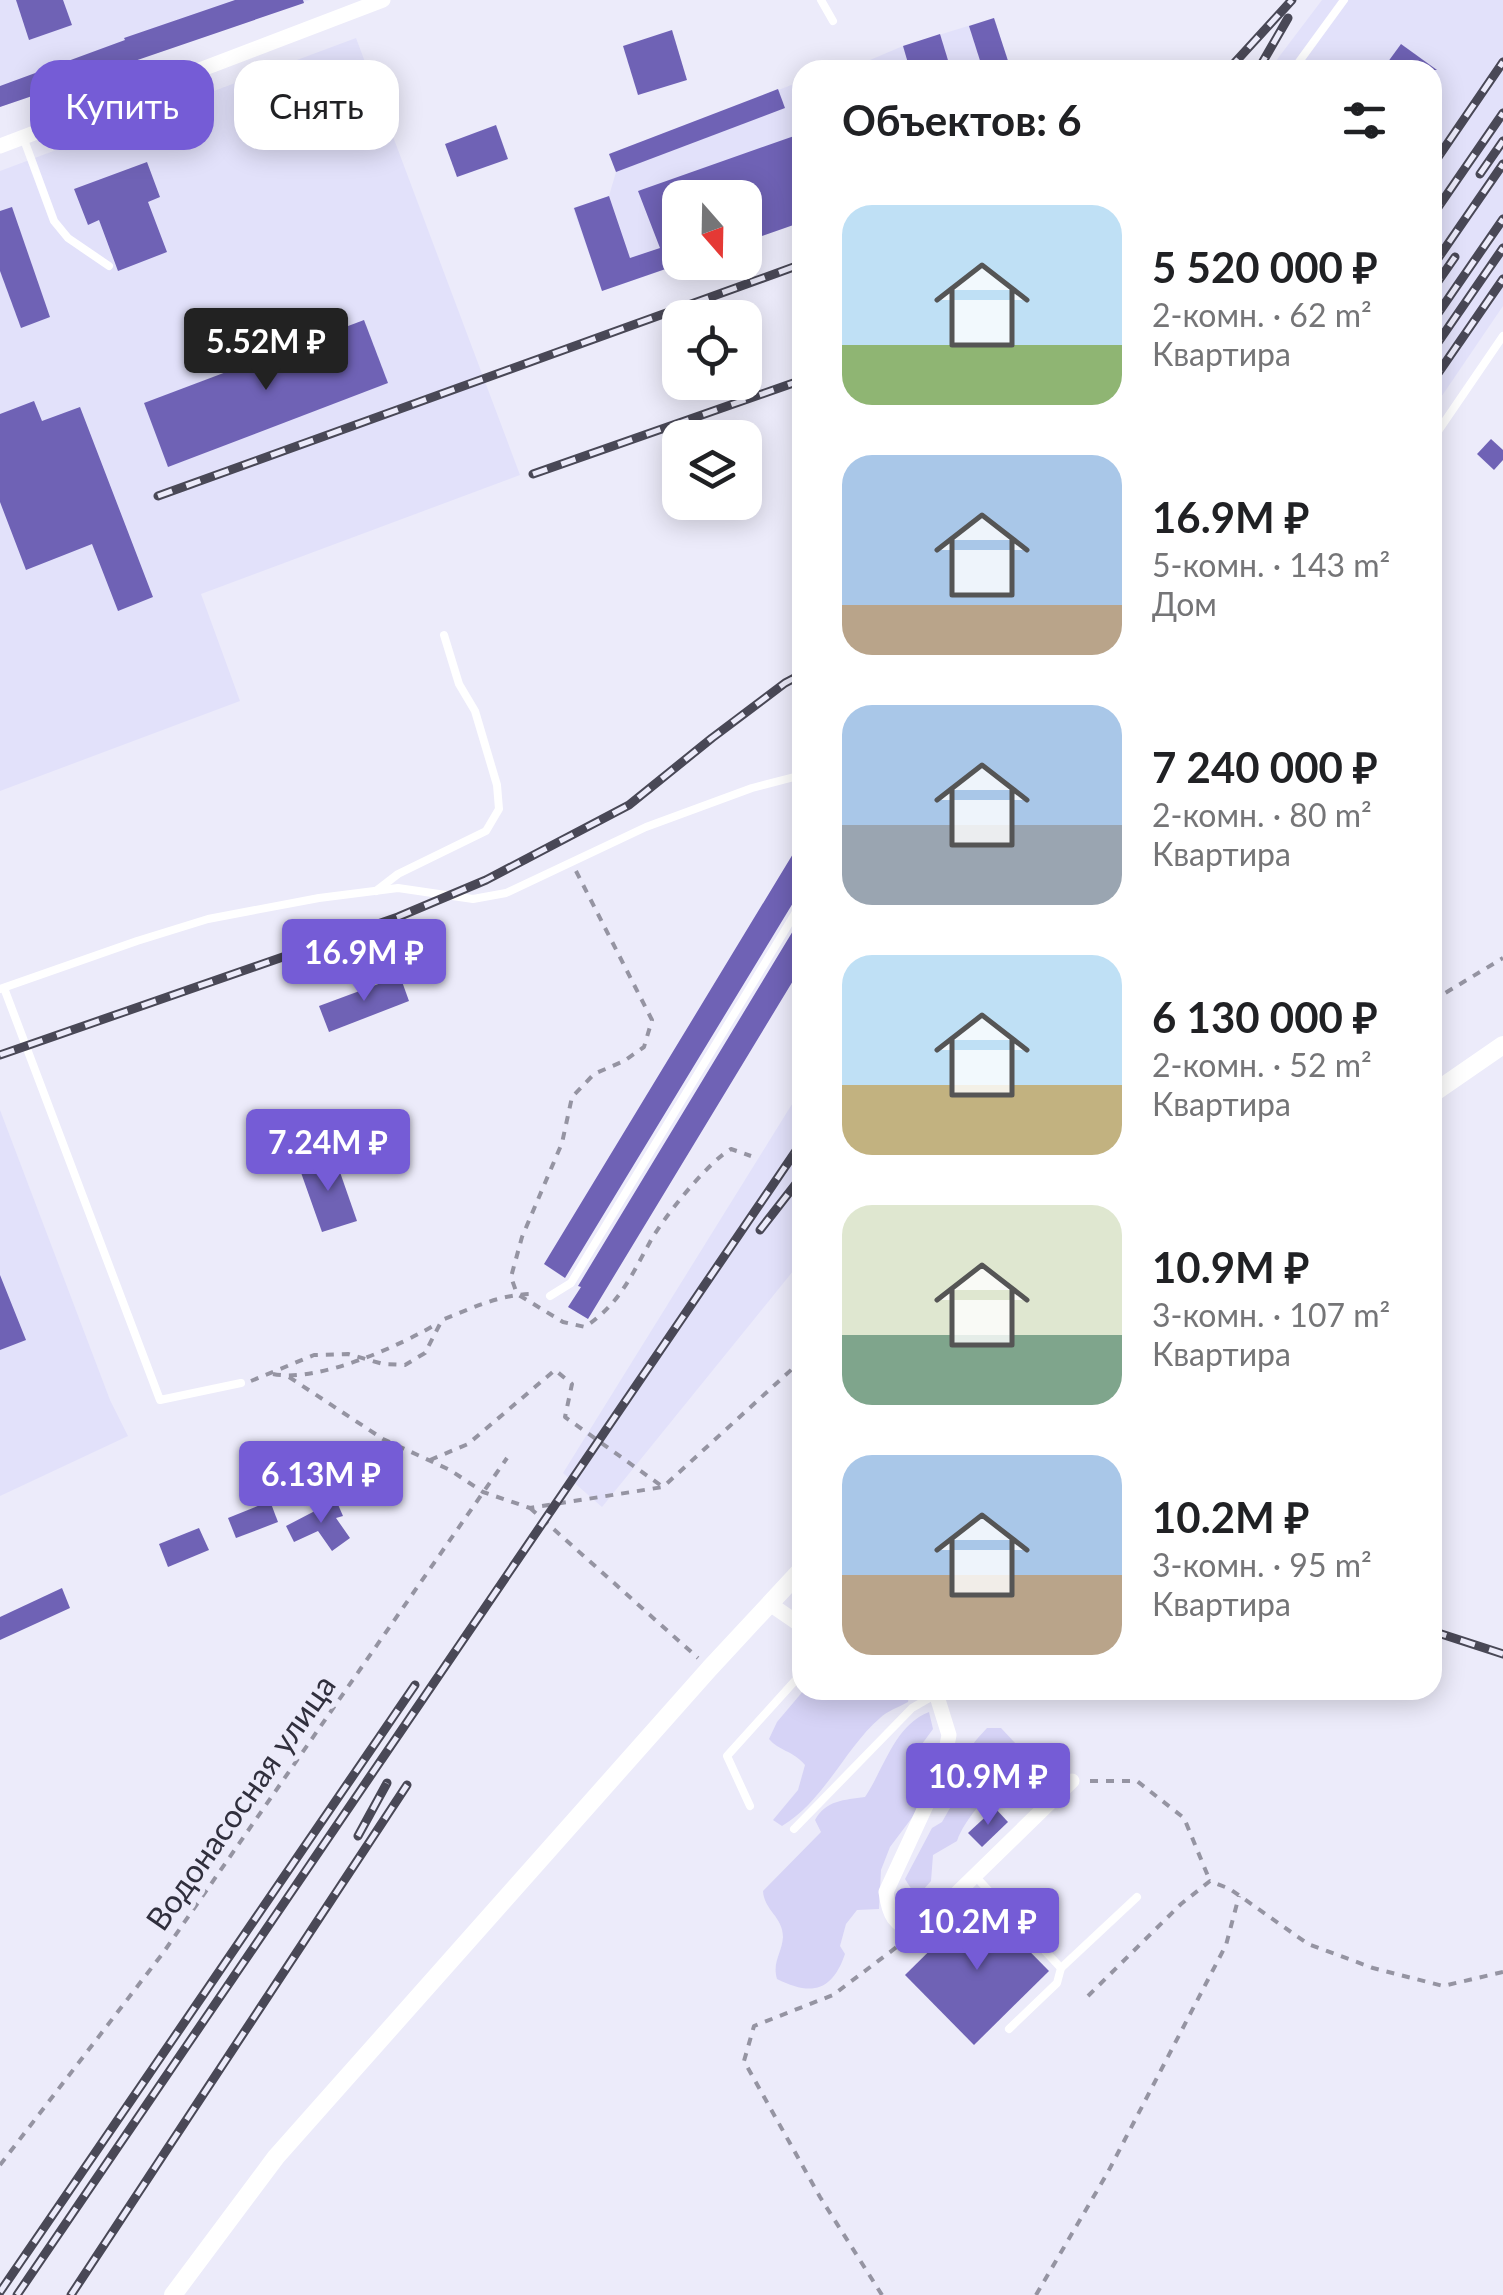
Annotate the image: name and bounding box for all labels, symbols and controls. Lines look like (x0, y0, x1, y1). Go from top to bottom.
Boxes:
chip: Купить (30, 60, 214, 150)
chip: Снять (234, 60, 399, 150)
icon: filters (1337, 93, 1392, 148)
text: Объектов: 6 (842, 95, 1082, 145)
north arrow (662, 180, 762, 280)
map controls (662, 180, 762, 520)
text: 5 520 000 ₽ (1152, 242, 1378, 292)
icon: home (922, 245, 1042, 365)
text: 2-комн. · 62 m² (1152, 295, 1372, 334)
button: locate (662, 300, 762, 400)
pin: 5.52M ₽ (174, 308, 358, 393)
text: 5.52M ₽ (206, 321, 326, 360)
text: Квартира (1152, 334, 1291, 373)
button: layers (662, 420, 762, 520)
text: 16.9M ₽ (1152, 492, 1309, 542)
icon: home (922, 495, 1042, 615)
text: 5-комн. · 143 m² (1152, 545, 1390, 584)
text: Дом (1152, 584, 1217, 623)
text: 7 240 000 ₽ (1152, 742, 1378, 792)
icon: home (922, 745, 1042, 865)
text: 2-комн. · 80 m² (1152, 795, 1372, 834)
text: Квартира (1152, 834, 1291, 873)
pin: 16.9M ₽ (272, 919, 456, 1004)
text: 16.9M ₽ (304, 932, 424, 971)
text: 6 130 000 ₽ (1152, 992, 1378, 1042)
icon: home (922, 995, 1042, 1115)
text: 2-комн. · 52 m² (1152, 1045, 1372, 1084)
text: Квартира (1152, 1084, 1291, 1123)
pin: 7.24M ₽ (236, 1109, 420, 1194)
text: 7.24M ₽ (268, 1122, 388, 1161)
text: 10.9M ₽ (1152, 1242, 1309, 1292)
icon: home (922, 1245, 1042, 1365)
text: 3-комн. · 107 m² (1152, 1295, 1390, 1334)
text: Квартира (1152, 1334, 1291, 1373)
pin: 6.13M ₽ (229, 1441, 413, 1526)
text: 6.13M ₽ (261, 1454, 381, 1493)
text: 10.2M ₽ (1152, 1492, 1309, 1542)
icon: home (922, 1495, 1042, 1615)
text: 3-комн. · 95 m² (1152, 1545, 1372, 1584)
text: Квартира (1152, 1584, 1291, 1623)
street label: Водонасосная улица (137, 1667, 343, 1937)
pin: 10.9M ₽ (896, 1743, 1080, 1828)
text: 10.9M ₽ (928, 1756, 1048, 1795)
pin: 10.2M ₽ (885, 1888, 1069, 1973)
text: 10.2M ₽ (917, 1901, 1037, 1940)

